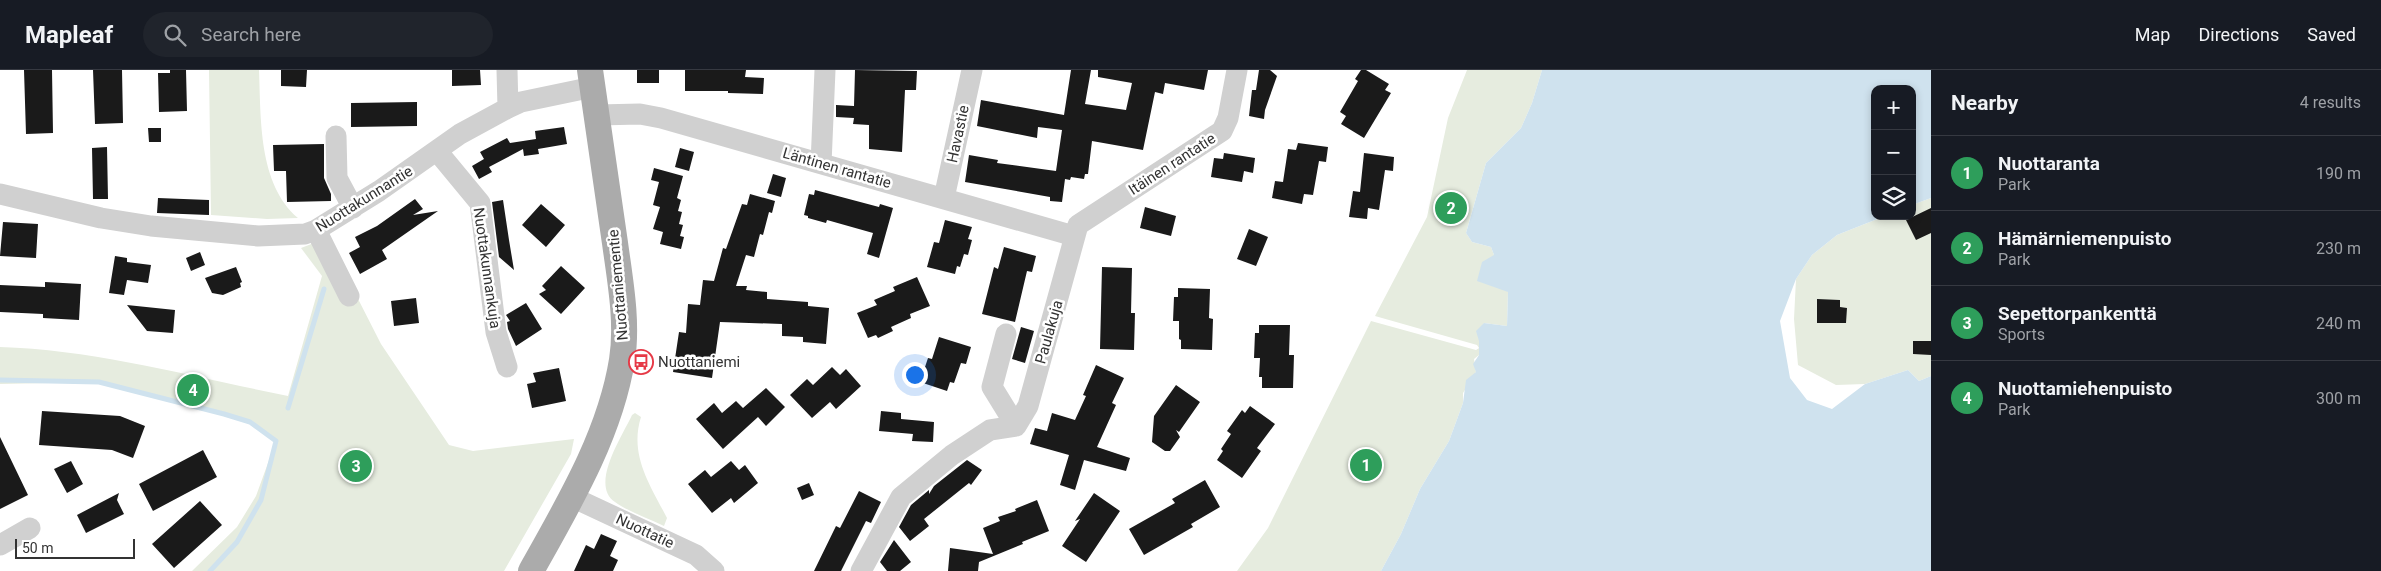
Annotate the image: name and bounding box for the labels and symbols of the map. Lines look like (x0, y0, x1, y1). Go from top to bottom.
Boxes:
street label: Havastie (943, 104, 973, 164)
street label: Itäinen rantatie (1125, 129, 1219, 199)
street label: Läntinen rantatie (781, 144, 893, 192)
street label: Nuottakunnantie (312, 162, 416, 236)
pin: 2 (1435, 189, 1467, 227)
street label: Nuottakunnankuja (470, 206, 504, 330)
street label: Nuottaniementie (604, 229, 632, 341)
street label: Paulakuja (1031, 298, 1067, 366)
bus stop icon: Nuottaniemi (628, 349, 654, 375)
place label: Nuottaniemi (658, 353, 740, 371)
your location (902, 362, 928, 388)
pin: 4 (177, 371, 209, 409)
pin: 1 (1350, 446, 1382, 484)
pin: 3 (340, 447, 372, 485)
street label: Nuottatie (613, 510, 677, 552)
scale bar (15, 536, 135, 559)

